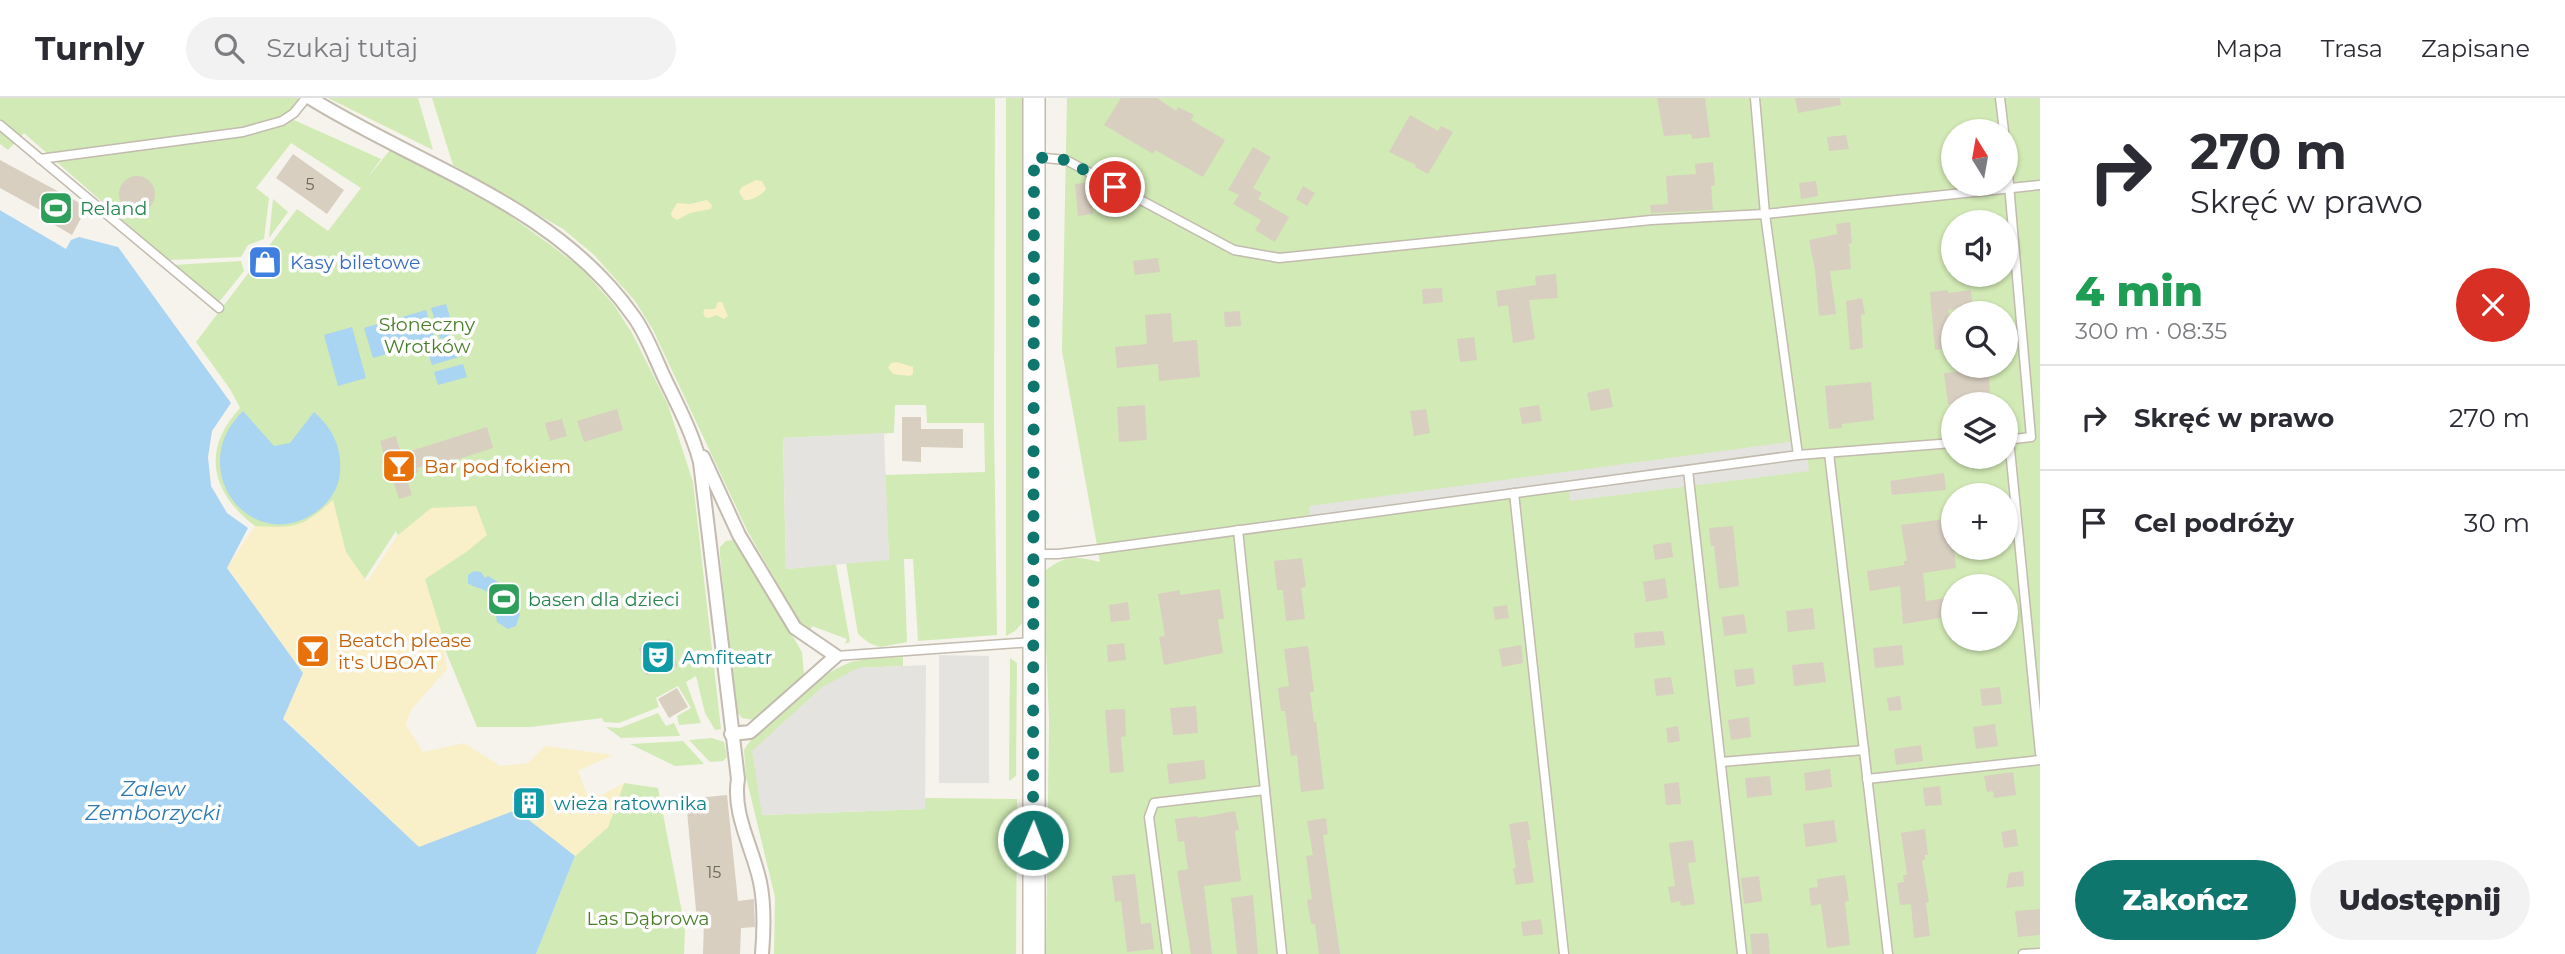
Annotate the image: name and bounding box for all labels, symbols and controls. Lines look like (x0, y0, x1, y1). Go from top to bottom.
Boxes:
search box (186, 17, 676, 80)
text: Turnly (35, 28, 144, 68)
icon: search (210, 29, 248, 67)
text: Szukaj tutaj (266, 32, 418, 64)
text: Mapa (2215, 34, 2283, 63)
text: Trasa (2321, 34, 2383, 63)
text: Zapisane (2421, 34, 2530, 63)
north arrow (1941, 119, 2018, 196)
map controls (1941, 119, 2018, 651)
text: 270 m (2190, 122, 2347, 181)
icon: right (2075, 126, 2166, 217)
pin (1085, 157, 1145, 217)
icon: arrive (1096, 168, 1134, 206)
house number: 5 (305, 175, 315, 194)
text: Skręć w prawo (2190, 182, 2423, 221)
sports icon: Reland (37, 189, 75, 227)
place label: Reland (80, 197, 147, 220)
button: sound (1941, 210, 2018, 287)
shop icon: Kasy biletowe (246, 243, 284, 281)
place label: Kasy biletowe (290, 251, 420, 274)
text: 4 min (2075, 265, 2203, 317)
button: close (2456, 268, 2530, 342)
button: search (1941, 301, 2018, 378)
park label: Słoneczny Wrotków (379, 313, 476, 358)
text: 300 m · 08:35 (2075, 317, 2227, 345)
button: layers (1941, 392, 2018, 469)
icon: right (2075, 399, 2113, 437)
text: Skręć w prawo (2134, 402, 2334, 434)
text: 270 m (2449, 402, 2530, 434)
bar icon: Bar pod fokiem (380, 447, 418, 485)
place label: Bar pod fokiem (424, 455, 571, 478)
button: + (1941, 483, 2018, 560)
icon: arrive (2075, 504, 2113, 542)
text: Cel podróży (2134, 507, 2294, 539)
text: 30 m (2464, 507, 2530, 539)
button: − (1941, 574, 2018, 651)
sports icon: basen dla dzieci (485, 580, 523, 618)
place label: basen dla dzieci (528, 588, 680, 611)
place label: Beatch please it's UBOAT (338, 629, 472, 674)
bar icon: Beatch please it's UBOAT (294, 632, 332, 670)
theatre icon: Amfiteatr (639, 638, 677, 676)
place label: Amfiteatr (682, 646, 772, 669)
water label: Zalew Zemborzycki (84, 776, 221, 825)
building icon: wieża ratownika (510, 784, 548, 822)
place label: wieża ratownika (554, 792, 707, 815)
position arrow (996, 803, 1070, 877)
button: Zakończ (2075, 860, 2296, 940)
button: Udostępnij (2310, 860, 2530, 940)
house number: 15 (707, 863, 721, 882)
park label: Las Dąbrowa (587, 907, 709, 930)

